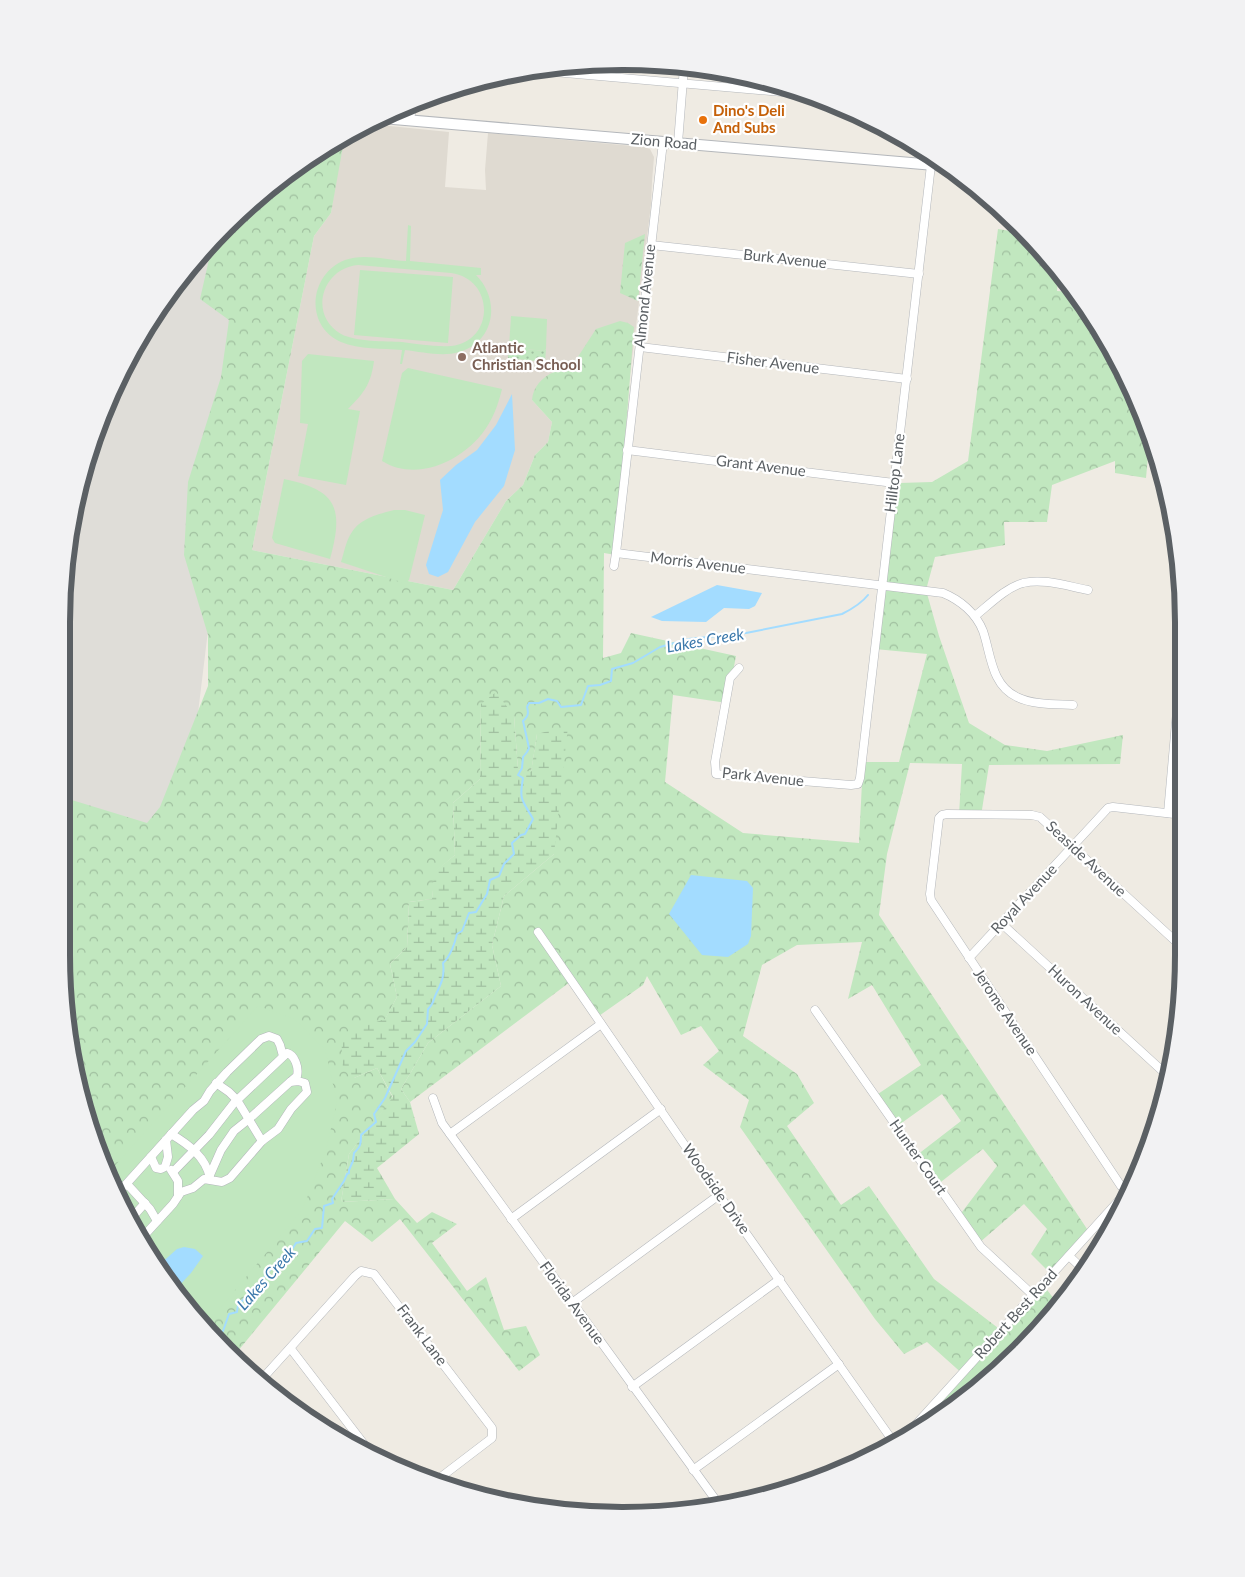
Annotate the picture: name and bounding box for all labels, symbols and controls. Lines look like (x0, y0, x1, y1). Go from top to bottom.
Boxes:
place label: Dino's Deli And Subs (712, 101, 785, 136)
marker: Dino's Deli And Subs (697, 114, 709, 126)
street label: Zion Road (630, 129, 698, 153)
street label: Almond Avenue (630, 243, 658, 349)
street label: Burk Avenue (742, 245, 828, 271)
place label: Atlantic Christian School (471, 338, 581, 373)
street label: Fisher Avenue (726, 347, 820, 377)
marker: Atlantic Christian School (456, 351, 468, 363)
street label: Hilltop Lane (880, 432, 908, 513)
street label: Grant Avenue (715, 451, 807, 479)
street label: Morris Avenue (649, 547, 747, 577)
water label: Lakes Creek (665, 623, 746, 656)
street label: Park Avenue (721, 763, 805, 789)
street label: Seaside Avenue (1043, 817, 1130, 900)
street label: Royal Avenue (986, 860, 1060, 937)
street label: Huron Avenue (1045, 960, 1127, 1038)
street label: Jerome Avenue (970, 965, 1042, 1058)
street label: Hunter Court (886, 1115, 952, 1198)
street label: Woodside Drive (679, 1140, 755, 1237)
water label: Lakes Creek (232, 1242, 299, 1313)
street label: Florida Avenue (537, 1257, 609, 1348)
street label: Robert Best Road (970, 1265, 1060, 1362)
street label: Frank Lane (394, 1300, 452, 1369)

